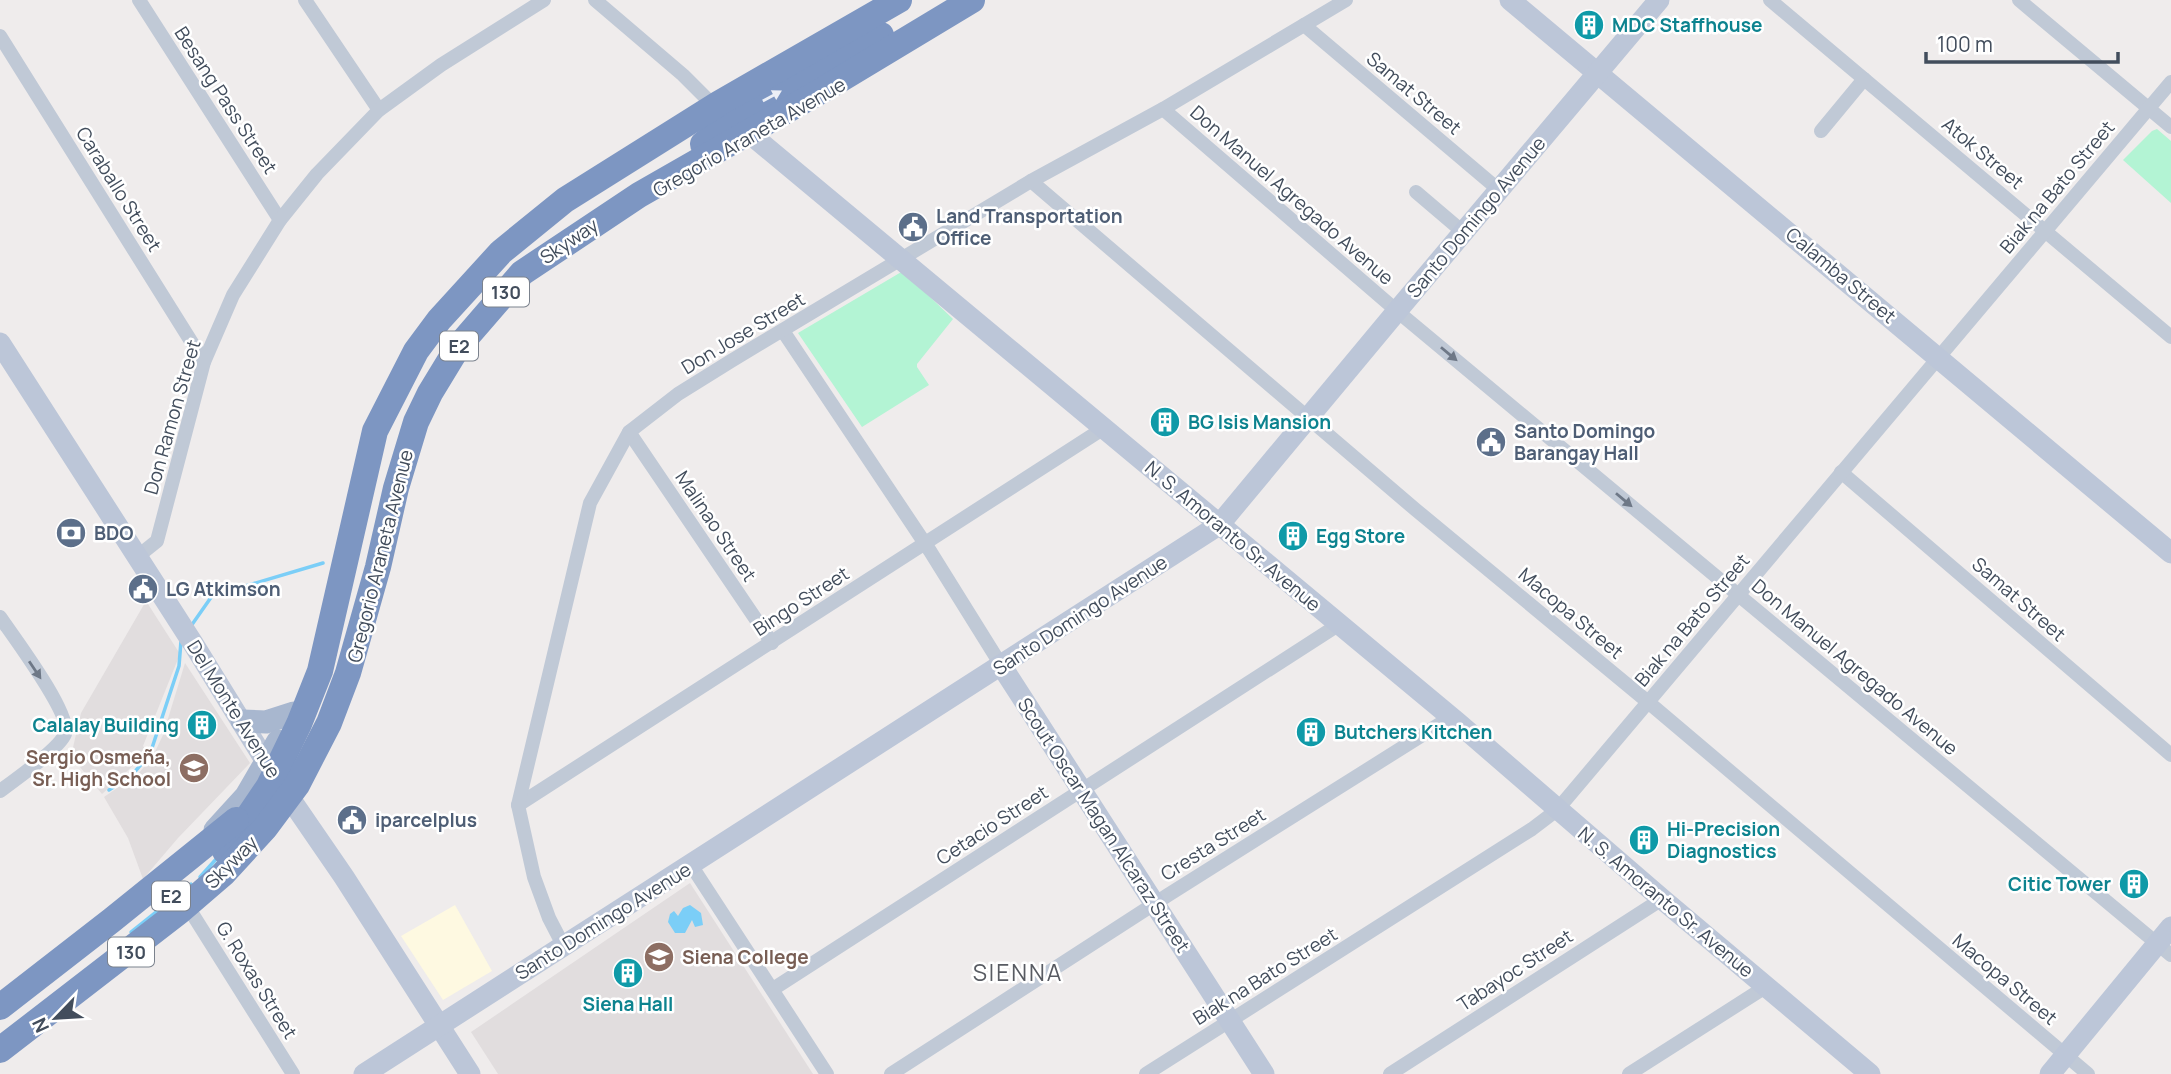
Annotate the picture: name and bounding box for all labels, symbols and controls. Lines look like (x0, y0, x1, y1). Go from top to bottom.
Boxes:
building icon: MDC Staffhouse (1572, 8, 1606, 42)
place label: MDC Staffhouse (1612, 12, 1762, 38)
street label: Besang Pass Street (169, 21, 283, 179)
scale bar (1926, 21, 2118, 65)
text: 100 m (1937, 30, 1993, 58)
street label: Samat Street (1361, 46, 1467, 140)
street label: Gregorio Araneta Avenue (648, 71, 850, 203)
one-way arrow (762, 90, 781, 102)
street label: Don Manuel Agregado Avenue (1185, 99, 1399, 291)
street label: Atok Street (1937, 111, 2029, 195)
street label: Biak na Bato Street (1994, 115, 2120, 259)
street label: Caraballo Street (70, 122, 168, 256)
street label: Santo Domingo Avenue (1401, 131, 1551, 303)
place label: Land Transportation Office (936, 203, 1123, 251)
public building icon: Land Transportation Office (896, 210, 930, 244)
street label: Skyway (535, 212, 603, 270)
street label: Calamba Street (1780, 221, 1902, 329)
road number: 130 (483, 278, 529, 306)
street label: Don Jose Street (676, 286, 810, 380)
road number: E2 (440, 332, 478, 360)
street label: Don Ramon Street (137, 337, 207, 497)
one-way arrow (1440, 346, 1458, 362)
building icon: BG Isis Mansion (1148, 405, 1182, 439)
place label: BG Isis Mansion (1188, 409, 1331, 435)
place label: Santo Domingo Barangay Hall (1514, 418, 1655, 466)
public building icon: Santo Domingo Barangay Hall (1474, 425, 1508, 459)
street label: Gregorio Araneta Avenue (341, 447, 419, 665)
street label: N. S. Amoranto Sr. Avenue (1140, 455, 1326, 617)
street label: Malinao Street (669, 466, 763, 586)
one-way arrow (1615, 492, 1632, 507)
bank icon: BDO (54, 516, 88, 550)
building icon: Egg Store (1276, 519, 1310, 553)
place label: BDO (94, 520, 134, 546)
place label: Egg Store (1316, 523, 1405, 549)
street label: Biak na Bato Street (1629, 548, 1755, 692)
street label: Santo Domingo Avenue (988, 549, 1172, 681)
street label: Samat Street (1967, 551, 2071, 647)
street label: Bingo Street (748, 560, 854, 642)
street label: Macopa Street (1513, 561, 1629, 665)
public building icon: LG Atkimson (126, 572, 160, 606)
street label: Don Manuel Agregado Avenue (1746, 573, 1964, 761)
place label: LG Atkimson (166, 576, 281, 602)
street label: Del Monte Avenue (181, 635, 287, 783)
one-way arrow (28, 661, 42, 679)
street label: Scout Oscar Magan Alcaraz Street (1012, 693, 1196, 957)
building icon: Calalay Building (185, 708, 219, 742)
place label: Calalay Building (32, 712, 179, 738)
building icon: Butchers Kitchen (1294, 715, 1328, 749)
place label: Butchers Kitchen (1334, 719, 1492, 745)
place label: Sergio Osmeña, Sr. High School (26, 744, 171, 792)
school or university icon: Sergio Osmeña, Sr. High School (177, 751, 211, 785)
street label: Cetacio Street (931, 779, 1053, 871)
street label: Cresta Street (1156, 801, 1270, 887)
public building icon: iparcelplus (335, 803, 369, 837)
place label: iparcelplus (375, 807, 477, 833)
place label: Hi-Precision Diagnostics (1667, 816, 1780, 864)
street label: N. S. Amoranto Sr. Avenue (1573, 821, 1759, 983)
building icon: Hi-Precision Diagnostics (1627, 823, 1661, 857)
street label: Skyway (199, 830, 263, 894)
street label: Santo Domingo Avenue (510, 856, 696, 986)
building icon: Citic Tower (2117, 867, 2151, 901)
place label: Citic Tower (2008, 871, 2111, 897)
road number: E2 (152, 882, 190, 911)
street label: G. Roxas Street (211, 916, 303, 1044)
street label: Biak na Bato Street (1188, 921, 1342, 1031)
street label: Tabayoc Street (1452, 923, 1578, 1017)
street label: Macopa Street (1947, 927, 2063, 1031)
road number: 130 (108, 937, 154, 967)
school or university icon: Siena College (642, 940, 676, 974)
place label: Siena College (682, 944, 809, 970)
building icon: Siena Hall (611, 956, 645, 990)
district label: SIENNA (973, 956, 1063, 988)
north arrow (21, 983, 91, 1053)
place label: Siena Hall (583, 991, 673, 1017)
text: N (26, 1014, 55, 1037)

